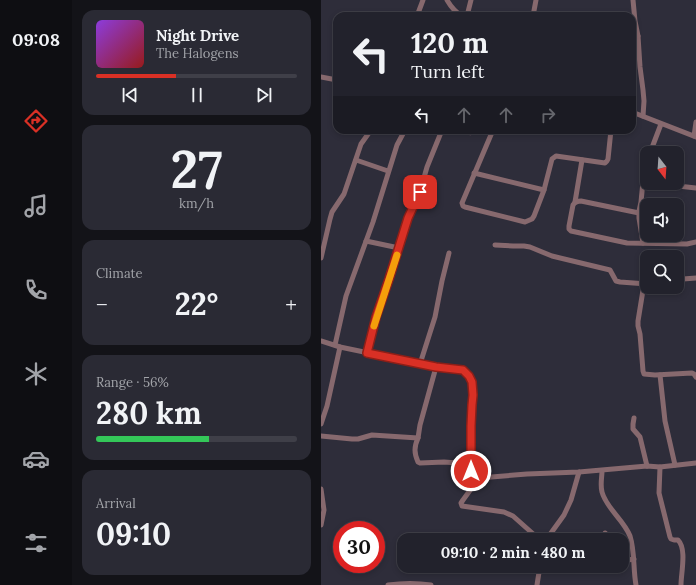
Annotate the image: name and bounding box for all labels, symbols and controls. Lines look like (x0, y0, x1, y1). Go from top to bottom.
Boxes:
text: 120 m (411, 25, 488, 61)
text: Night Drive (156, 26, 239, 45)
text: 09:08 (12, 28, 60, 51)
icon: left (345, 28, 397, 80)
text: The Halogens (156, 45, 239, 62)
text: Turn left (411, 60, 484, 83)
icon: previous (119, 84, 141, 106)
icon: pause (186, 84, 208, 106)
icon: next (253, 84, 275, 106)
icon: left (411, 104, 433, 126)
icon: ahead (453, 104, 475, 126)
icon: ahead (495, 104, 517, 126)
icon: right (537, 104, 559, 126)
icon: directions (22, 107, 50, 135)
text: 27 (170, 136, 223, 202)
north arrow (640, 146, 684, 190)
map controls (640, 146, 684, 294)
pin (403, 175, 437, 209)
icon: arrive (409, 181, 431, 203)
icon: music (22, 192, 50, 220)
text: km/h (179, 195, 214, 212)
button: sound (640, 198, 684, 242)
button: search (640, 250, 684, 294)
text: Climate (96, 265, 143, 282)
icon: phone (22, 276, 50, 304)
text: 22° (175, 285, 218, 323)
text: − (96, 290, 108, 318)
text: + (285, 290, 297, 318)
icon: climate (22, 360, 50, 388)
text: Range · 56% (96, 374, 169, 391)
text: 280 km (96, 394, 202, 432)
icon: car (22, 445, 50, 473)
position arrow (450, 450, 492, 492)
text: Arrival (96, 495, 136, 512)
text: 09:10 (96, 515, 171, 553)
speed limit sign: 30 (333, 521, 385, 573)
icon: filters (22, 529, 50, 557)
text: 09:10 · 2 min · 480 m (441, 543, 585, 562)

